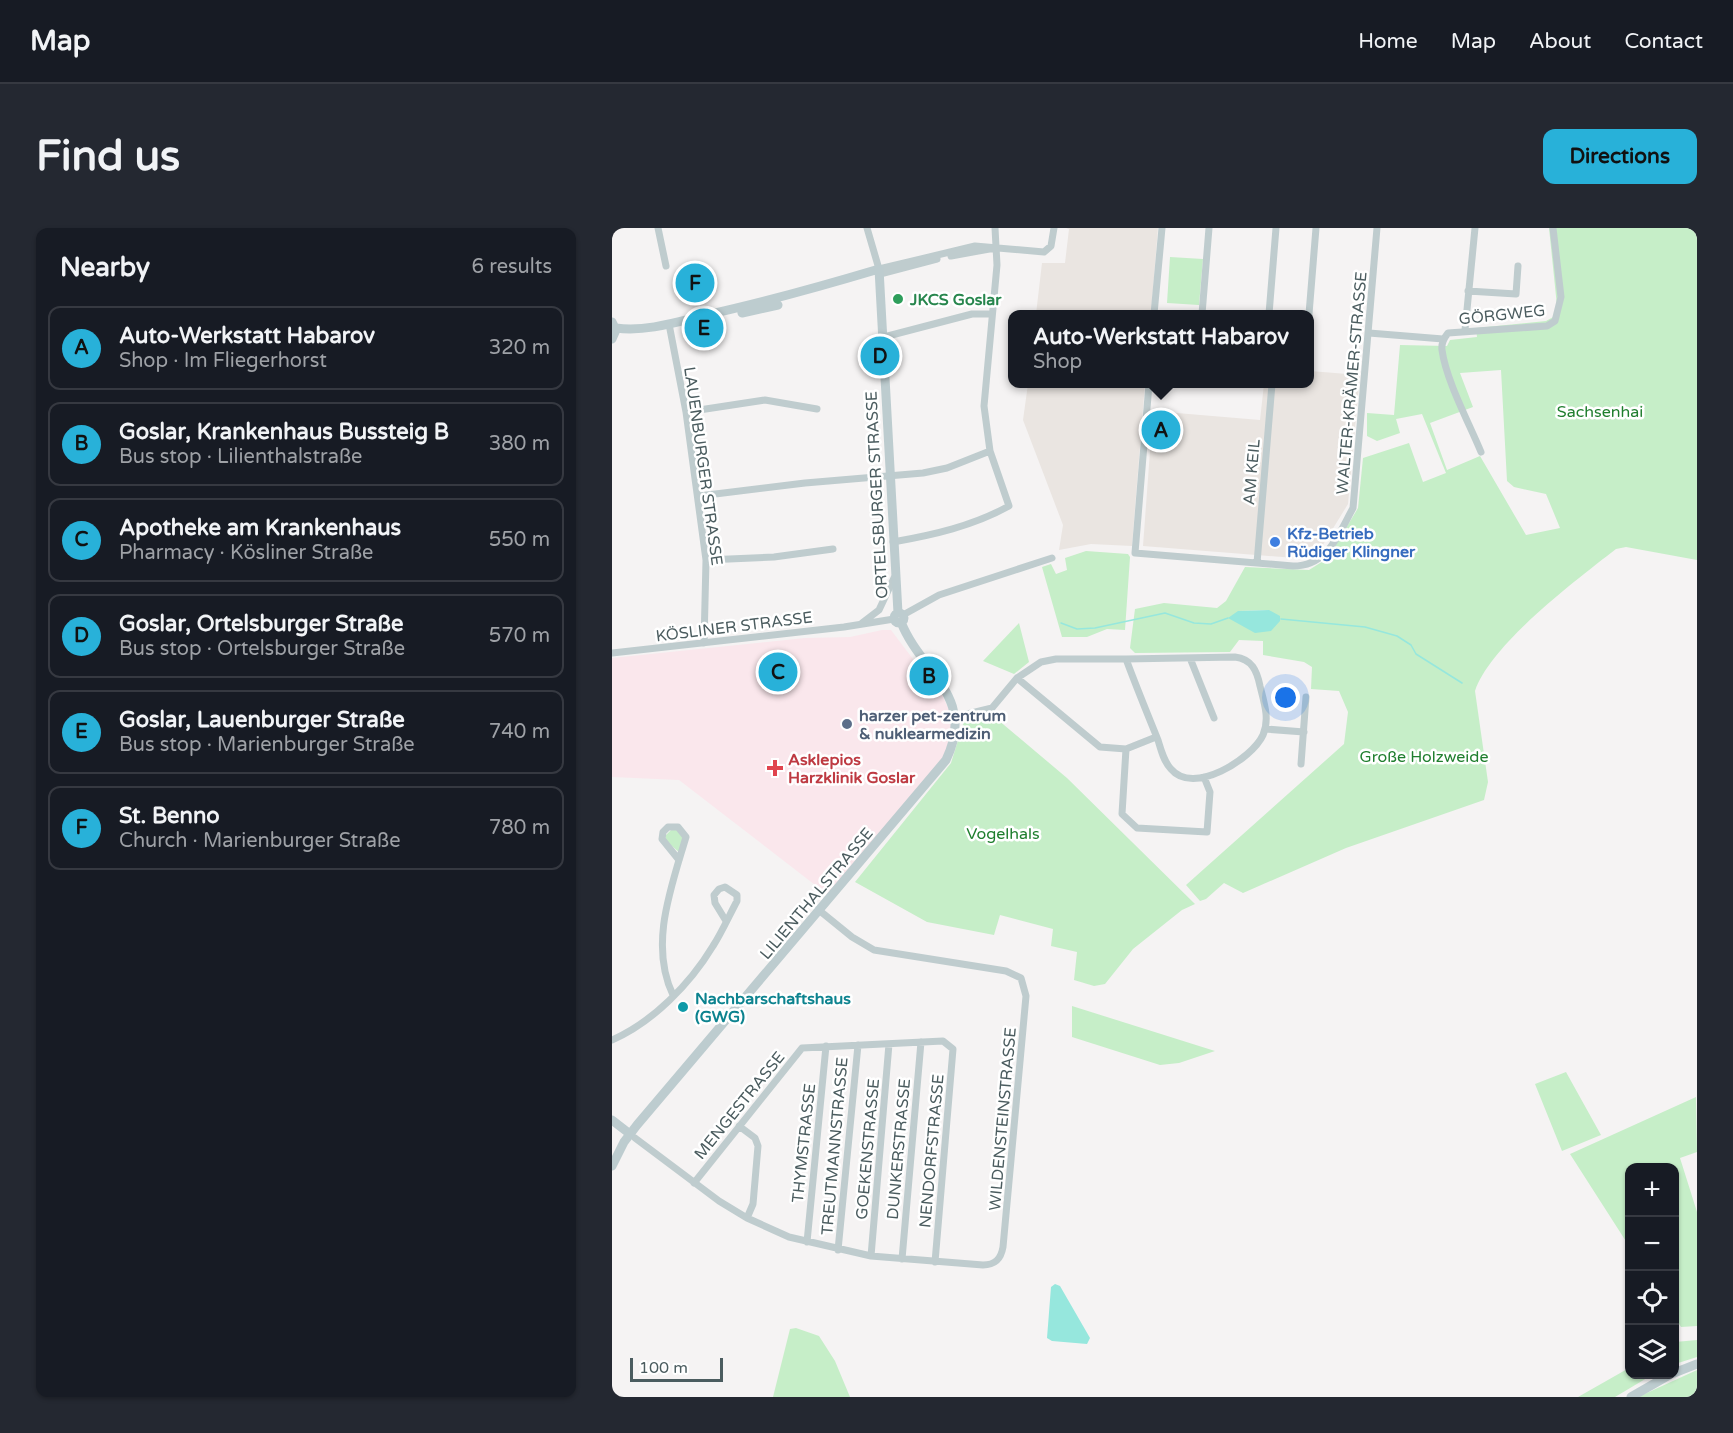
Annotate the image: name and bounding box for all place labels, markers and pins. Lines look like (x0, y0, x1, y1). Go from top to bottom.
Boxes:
pin: F (676, 260, 715, 306)
place label: JKCS Goslar (909, 290, 1002, 310)
marker: JKCS Goslar (891, 292, 905, 306)
pin: E (684, 306, 724, 350)
pin: D (860, 334, 900, 378)
pin: A (1142, 408, 1180, 452)
place label: Kfz-Betrieb Rüdiger Klingner (1287, 524, 1416, 562)
marker: Kfz-Betrieb Rüdiger Klingner (1268, 535, 1282, 549)
pin: C (758, 650, 798, 694)
pin: B (910, 654, 948, 698)
place label: harzer pet-zentrum & nuklearmedizin (859, 706, 1006, 744)
marker: harzer pet-zentrum & nuklearmedizin (840, 717, 854, 731)
place label: Asklepios Harzklinik Goslar (788, 750, 916, 788)
marker: Asklepios Harzklinik Goslar (766, 759, 784, 777)
place label: Nachbarschaftshaus (GWG) (695, 989, 851, 1027)
marker: Nachbarschaftshaus (GWG) (676, 1000, 690, 1014)

